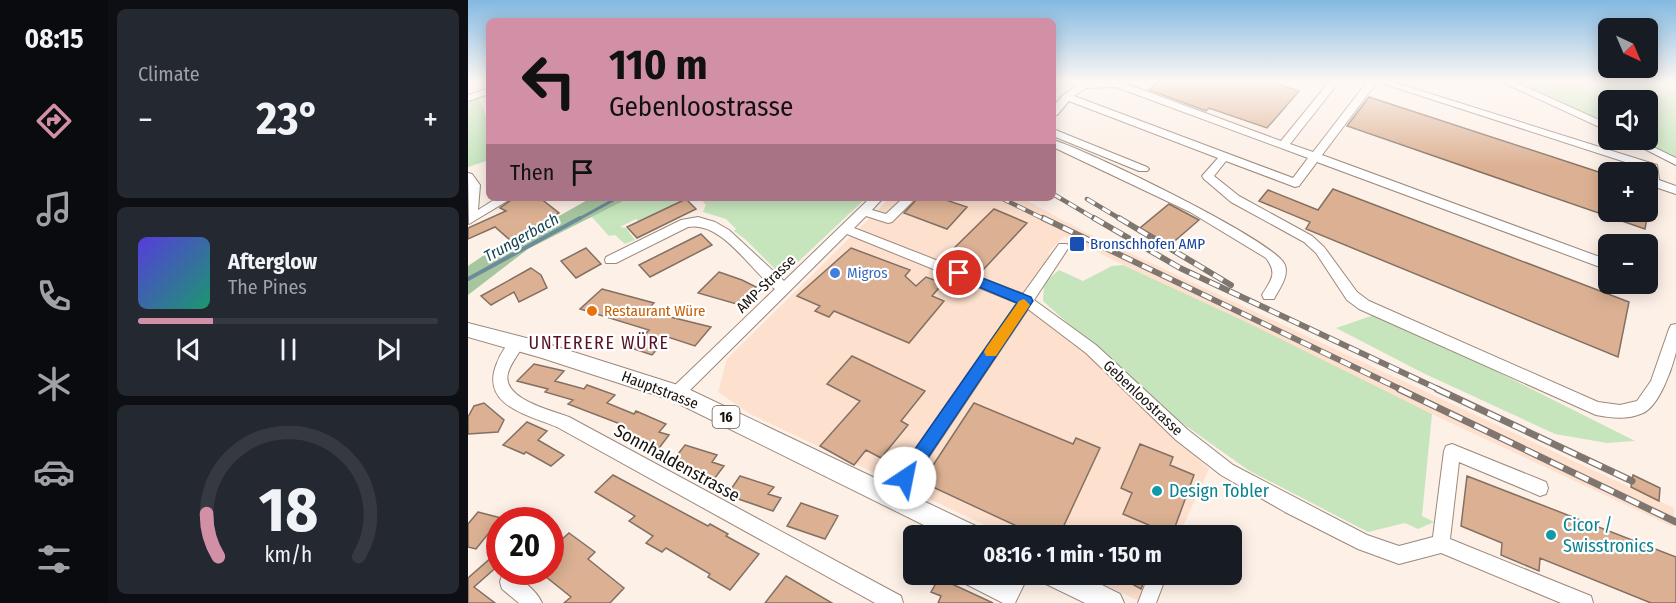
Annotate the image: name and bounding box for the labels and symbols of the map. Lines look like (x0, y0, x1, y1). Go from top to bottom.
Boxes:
north arrow (1598, 18, 1658, 78)
water label: Trungerbach (481, 209, 562, 266)
marker: Bronschhofen AMP (1068, 235, 1086, 253)
place label: Bronschhofen AMP (1090, 235, 1205, 253)
pin (933, 247, 984, 298)
street label: AMP-Strasse (733, 251, 799, 317)
place label: Migros (847, 264, 888, 282)
marker: Migros (828, 266, 842, 280)
place label: Restaurant Würe (604, 302, 705, 320)
marker: Restaurant Würe (585, 304, 599, 318)
district label: UNTERERE WÜRE (529, 332, 669, 354)
street label: Gebenloostrasse (1099, 357, 1187, 439)
street label: Hauptstrasse (619, 367, 701, 413)
road number: 16 (712, 406, 740, 428)
street label: Sonnhaldenstrasse (610, 419, 744, 507)
position arrow (873, 446, 937, 510)
place label: Design Tobler (1169, 480, 1270, 502)
marker: Design Tobler (1150, 484, 1164, 498)
speed limit sign: 20 (486, 507, 564, 585)
place label: Cicor / Swisstronics (1563, 514, 1654, 557)
marker: Cicor / Swisstronics (1544, 528, 1558, 542)

